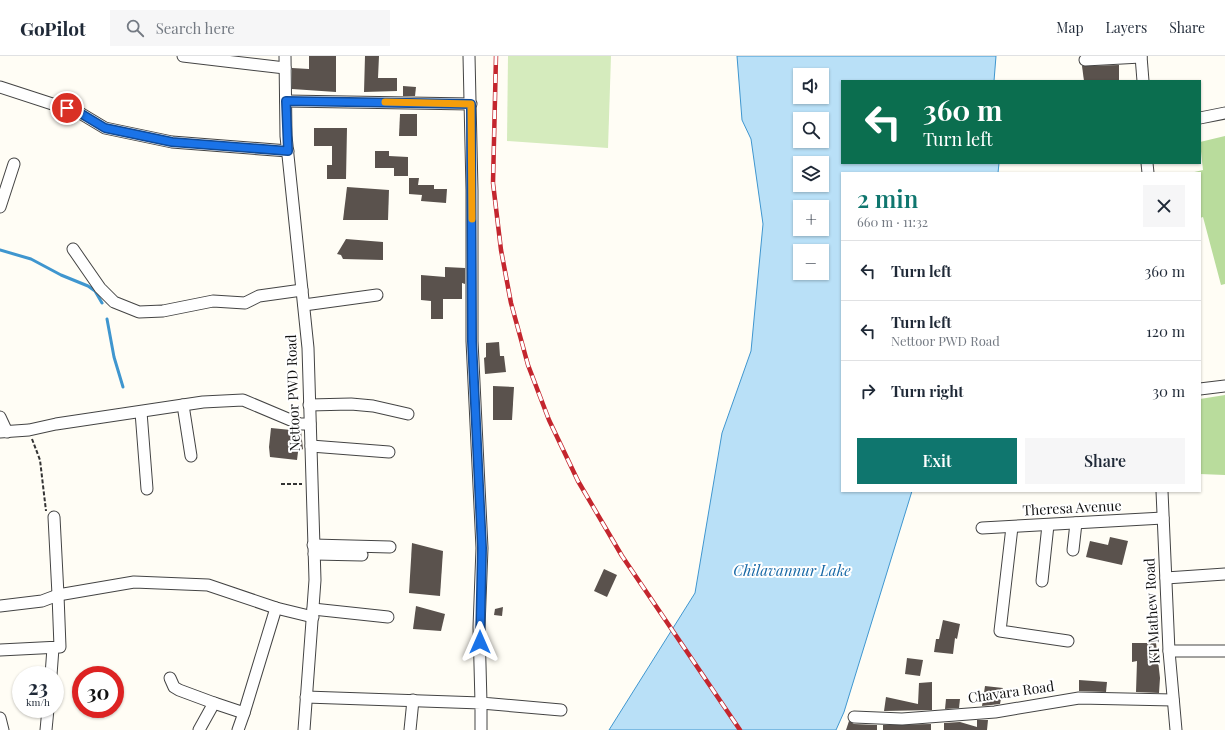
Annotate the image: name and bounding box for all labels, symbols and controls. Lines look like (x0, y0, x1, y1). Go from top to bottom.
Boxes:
search box (110, 10, 390, 46)
text: GoPilot (20, 15, 86, 41)
icon: search (124, 17, 146, 39)
text: Search here (156, 18, 235, 38)
text: Map (1056, 18, 1084, 37)
text: Layers (1106, 18, 1147, 37)
text: Share (1169, 18, 1205, 37)
map controls (793, 68, 829, 280)
button: sound (793, 68, 829, 104)
pin (50, 91, 84, 125)
text: 360 m (923, 91, 1002, 128)
icon: left (857, 96, 909, 148)
icon: arrive (56, 97, 78, 119)
button: search (793, 112, 829, 148)
text: Turn left (923, 127, 993, 151)
button: layers (793, 156, 829, 192)
text: 2 min (857, 182, 918, 214)
button: close (1143, 185, 1185, 227)
button: + (793, 200, 829, 236)
text: 660 m · 11:32 (857, 213, 928, 230)
button: − (793, 244, 829, 280)
icon: left (857, 260, 879, 282)
text: Turn left (891, 261, 952, 281)
text: 360 m (1144, 261, 1185, 281)
text: Turn left (891, 312, 952, 332)
icon: left (857, 320, 879, 342)
text: 120 m (1146, 321, 1185, 341)
text: Nettoor PWD Road (891, 332, 1000, 349)
street label: Nettoor PWD Road (281, 334, 304, 452)
icon: right (857, 380, 879, 402)
text: Turn right (891, 381, 964, 401)
text: 30 m (1152, 381, 1185, 401)
button: Exit (857, 438, 1017, 484)
button: Share (1025, 438, 1185, 484)
street label: Theresa Avenue (1022, 495, 1122, 520)
street label: KT Mathew Road (1139, 558, 1164, 664)
water label: Chilavannur Lake (733, 560, 851, 580)
position arrow (459, 621, 501, 663)
speed limit sign: 30 (72, 666, 124, 718)
text: 23 (28, 673, 48, 700)
street label: Chavara Road (967, 676, 1055, 707)
text: km/h (26, 695, 50, 709)

